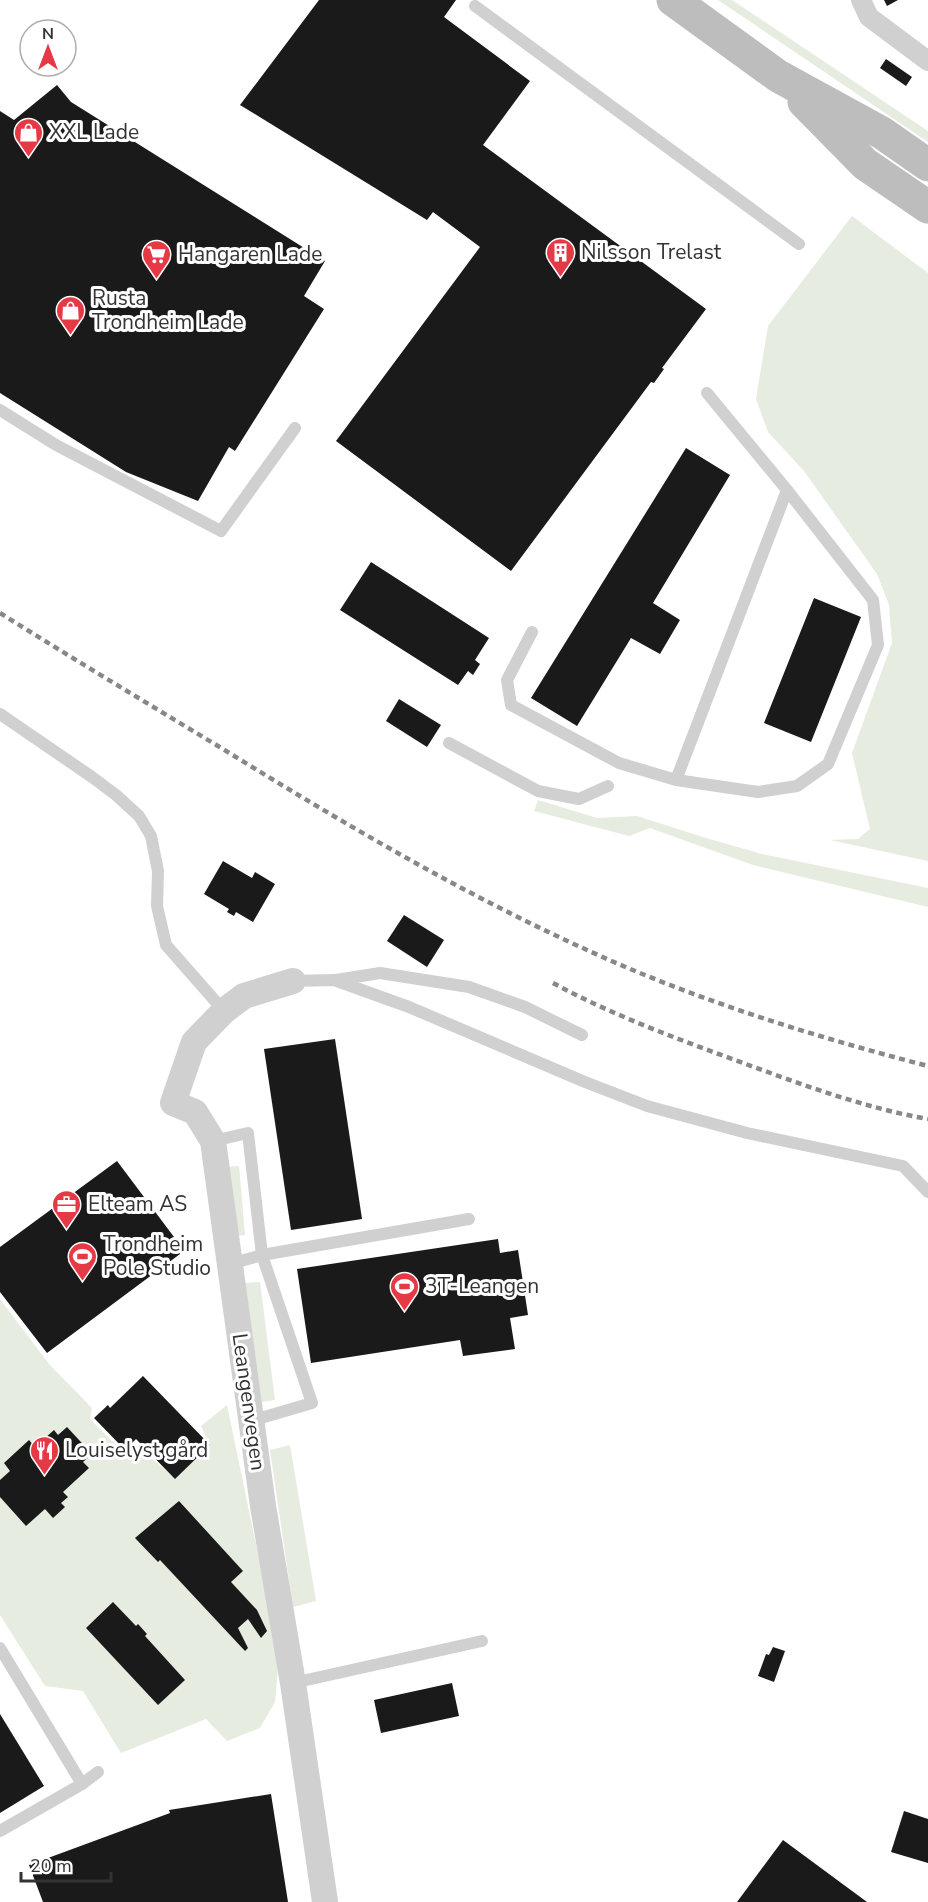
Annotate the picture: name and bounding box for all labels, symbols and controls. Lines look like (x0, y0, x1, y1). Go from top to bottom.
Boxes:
north arrow (18, 18, 78, 78)
text: N (42, 23, 54, 45)
shop icon: XXL Lade (12, 116, 44, 158)
place label: XXL Lade (49, 118, 139, 146)
building icon: Nilsson Trelast (544, 236, 576, 278)
supermarket icon: Hangaren Lade (141, 238, 173, 280)
place label: Nilsson Trelast (581, 238, 722, 266)
place label: Hangaren Lade (178, 240, 322, 268)
place label: Rusta Trondheim Lade (92, 284, 244, 336)
shop icon: Rusta Trondheim Lade (55, 294, 87, 336)
office icon: Elteam AS (51, 1188, 83, 1230)
place label: Elteam AS (88, 1190, 187, 1218)
place label: Trondheim Pole Studio (103, 1230, 211, 1282)
sports icon: Trondheim Pole Studio (66, 1240, 98, 1282)
sports icon: 3T-Leangen (388, 1270, 420, 1312)
place label: 3T-Leangen (425, 1272, 539, 1300)
street label: Leangenvegen (226, 1332, 272, 1472)
restaurant icon: Louiselyst gård (28, 1434, 60, 1476)
place label: Louiselyst gård (65, 1436, 208, 1464)
scale bar (21, 1845, 111, 1883)
text: 20 m (30, 1854, 72, 1878)

